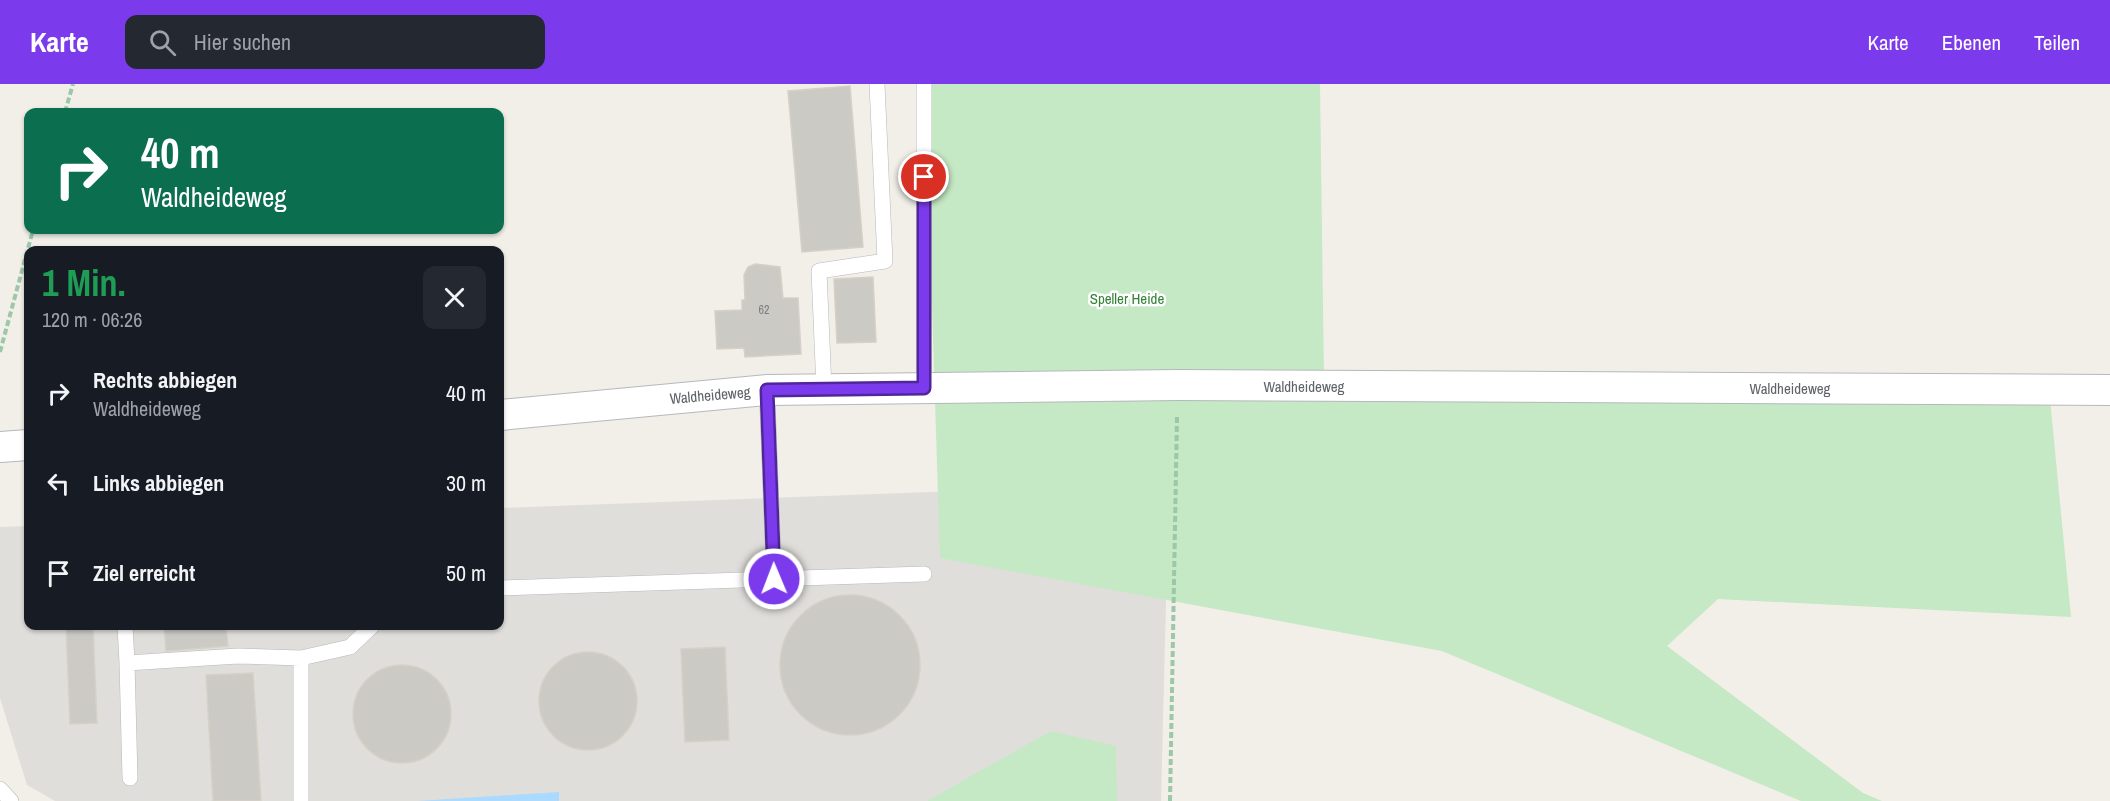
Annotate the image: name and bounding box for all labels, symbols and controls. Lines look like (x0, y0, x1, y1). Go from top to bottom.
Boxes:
search box (125, 15, 545, 69)
text: Karte (30, 23, 89, 61)
icon: search (146, 26, 179, 59)
text: Hier suchen (194, 27, 291, 57)
text: Karte (1868, 28, 1909, 57)
text: Ebenen (1942, 28, 2001, 57)
text: Teilen (2034, 28, 2080, 57)
text: 40 m (141, 125, 220, 181)
icon: right (42, 132, 120, 210)
pin (898, 151, 949, 202)
icon: arrive (907, 160, 940, 193)
text: Waldheideweg (141, 179, 287, 215)
text: 1 Min. (42, 259, 126, 307)
button: close (423, 266, 486, 329)
park label: Speller Heide (1090, 288, 1164, 309)
house number: 62 (759, 302, 769, 318)
text: 120 m · 06:26 (42, 306, 142, 333)
text: Rechts abbiegen (93, 365, 237, 395)
street label: Waldheideweg (1264, 376, 1345, 397)
icon: right (42, 377, 75, 410)
text: 40 m (446, 378, 486, 408)
street label: Waldheideweg (1750, 378, 1831, 399)
street label: Waldheideweg (669, 381, 751, 409)
text: Waldheideweg (93, 395, 201, 422)
icon: left (42, 467, 75, 500)
text: Links abbiegen (93, 468, 224, 498)
text: 30 m (446, 468, 486, 498)
position arrow (742, 547, 806, 611)
icon: arrive (42, 557, 75, 590)
text: Ziel erreicht (93, 558, 195, 588)
text: 50 m (446, 558, 486, 588)

